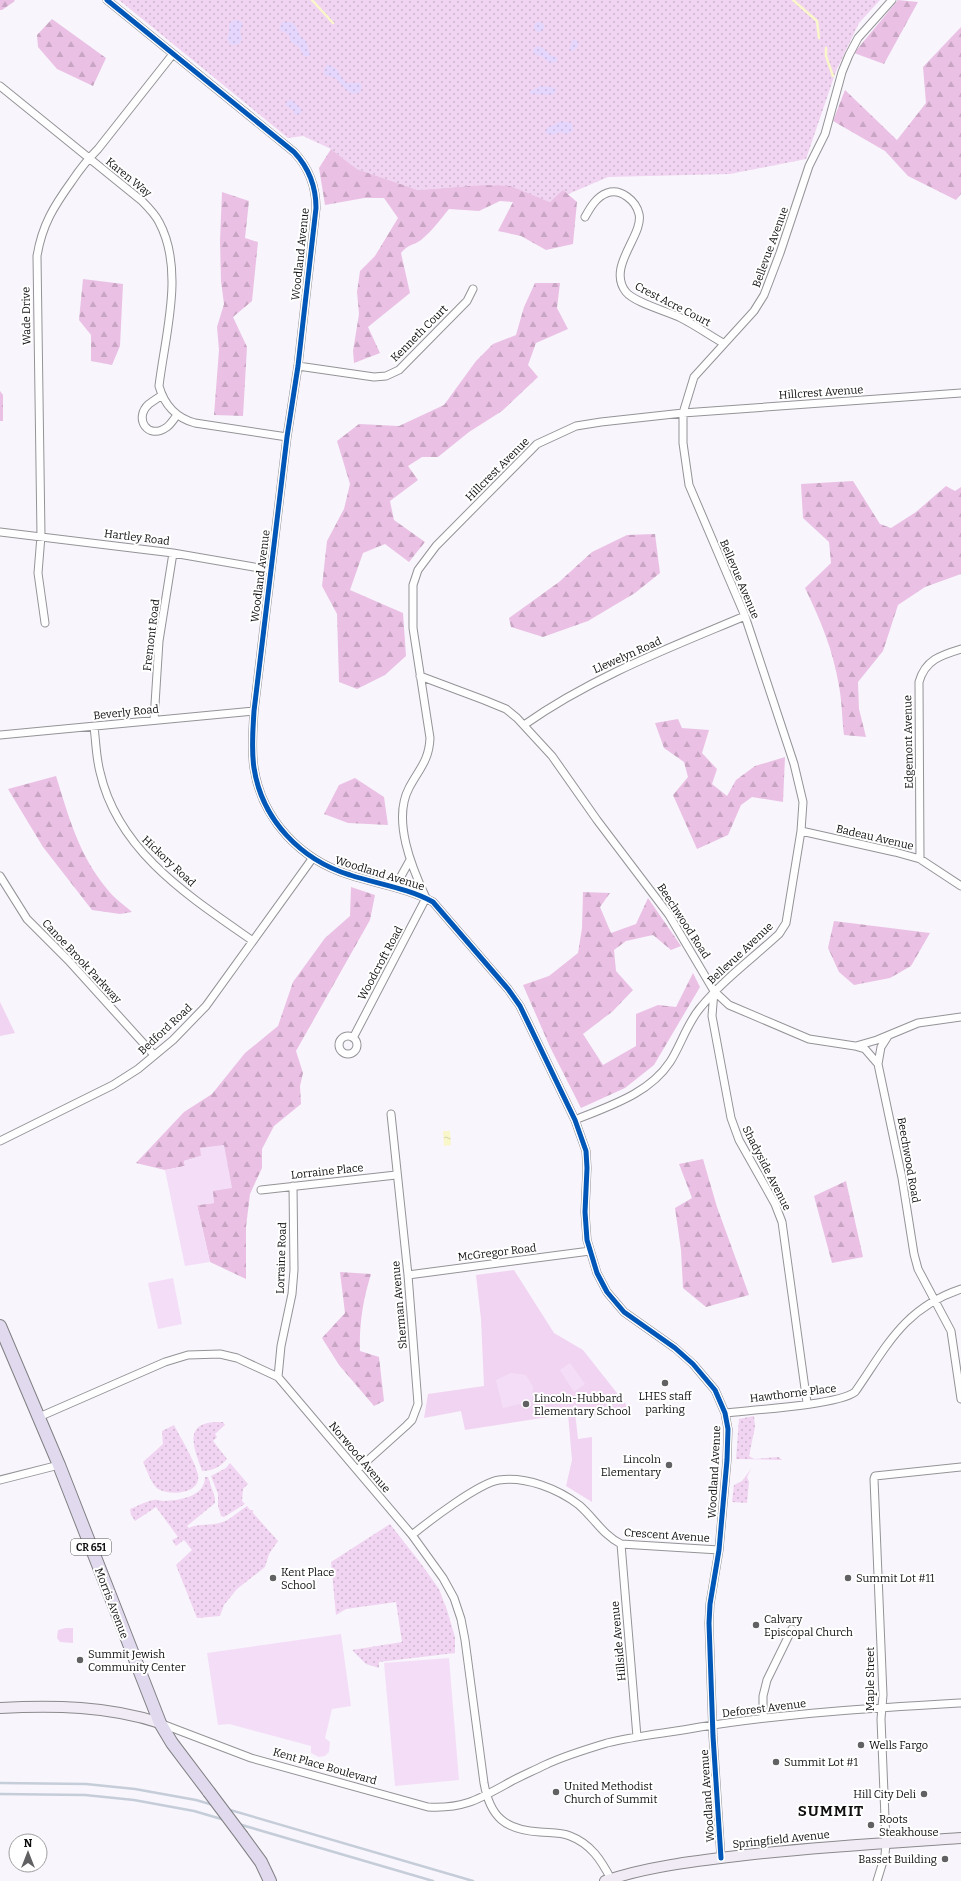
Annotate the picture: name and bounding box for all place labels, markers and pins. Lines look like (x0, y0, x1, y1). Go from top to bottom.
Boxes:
marker: LHES staff parking (660, 1378, 670, 1388)
place label: LHES staff parking (638, 1390, 693, 1416)
place label: Lincoln-Hubbard Elementary School (534, 1392, 631, 1418)
marker: Lincoln-Hubbard Elementary School (521, 1399, 531, 1409)
place label: Lincoln Elementary (601, 1453, 661, 1479)
marker: Lincoln Elementary (664, 1460, 674, 1470)
place label: Kent Place School (281, 1566, 334, 1592)
place label: Summit Lot #11 (856, 1572, 935, 1585)
marker: Kent Place School (268, 1573, 278, 1583)
marker: Summit Lot #11 (843, 1573, 853, 1583)
place label: Calvary Episcopal Church (764, 1613, 853, 1639)
marker: Calvary Episcopal Church (751, 1620, 761, 1630)
place label: Summit Jewish Community Center (88, 1648, 186, 1674)
marker: Summit Jewish Community Center (75, 1655, 85, 1665)
place label: Wells Fargo (869, 1739, 928, 1752)
marker: Wells Fargo (856, 1740, 866, 1750)
place label: Summit Lot #1 (784, 1756, 858, 1769)
marker: Summit Lot #1 (771, 1757, 781, 1767)
place label: United Methodist Church of Summit (564, 1780, 657, 1806)
marker: United Methodist Church of Summit (551, 1787, 561, 1797)
place label: Hill City Deli (853, 1788, 917, 1801)
marker: Hill City Deli (919, 1789, 929, 1799)
place label: Roots Steakhouse (879, 1813, 939, 1839)
marker: Roots Steakhouse (866, 1820, 876, 1830)
place label: Basset Building (858, 1853, 937, 1866)
marker: Basset Building (940, 1854, 950, 1864)

